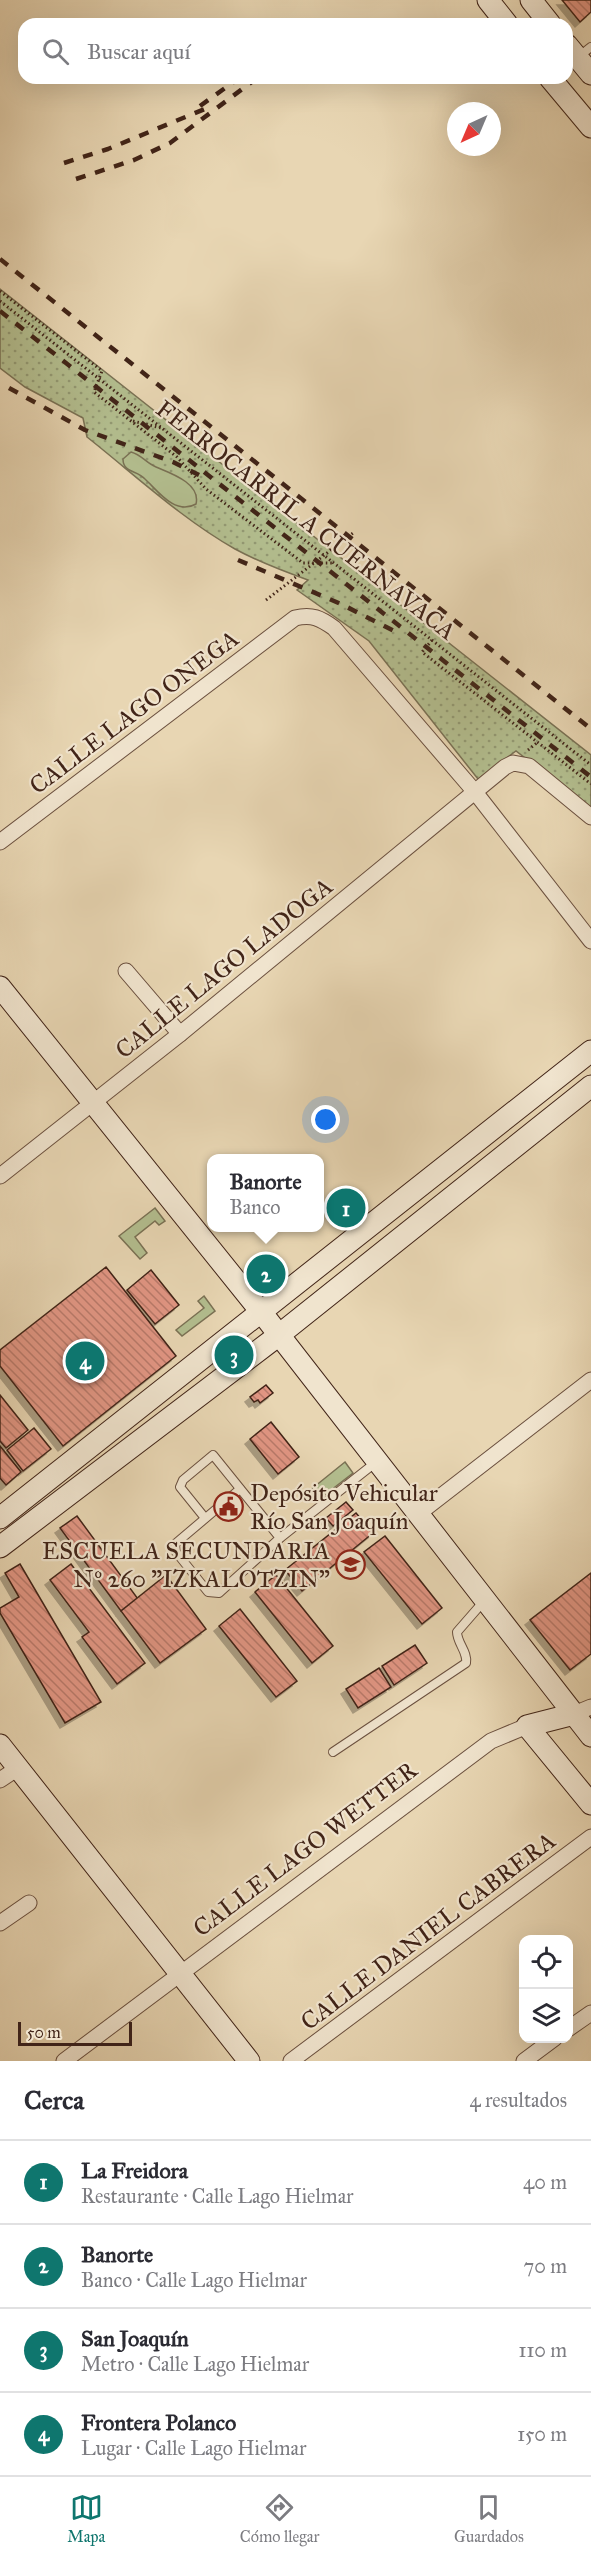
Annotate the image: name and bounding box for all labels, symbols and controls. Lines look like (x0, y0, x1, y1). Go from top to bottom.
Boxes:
search box (18, 18, 573, 84)
icon: search (39, 35, 72, 68)
text: Buscar aquí (87, 38, 190, 65)
north arrow (447, 102, 501, 156)
street label: FERROCARRIL A CUERNAVACA (150, 394, 462, 646)
street label: CALLE LAGO ONEGA (23, 623, 245, 801)
street label: CALLE LAGO LADOGA (109, 871, 339, 1065)
your location (311, 1105, 340, 1134)
popup (207, 1154, 324, 1232)
text: Banorte (229, 1168, 302, 1195)
pin: 1 (326, 1186, 366, 1230)
text: Banco (229, 1195, 281, 1219)
pin: 2 (246, 1252, 286, 1296)
pin: 3 (214, 1332, 254, 1378)
pin: 4 (66, 1338, 104, 1384)
place label: Depósito Vehicular Río San Joaquín (250, 1478, 438, 1536)
public building icon: Depósito Vehicular Río San Joaquín (213, 1491, 245, 1523)
place label: ESCUELA SECUNDARIA Nº 260 "IZKALOTZIN" (42, 1536, 330, 1594)
school or university icon: ESCUELA SECUNDARIA Nº 260 "IZKALOTZIN" (335, 1549, 367, 1581)
street label: CALLE LAGO WETTER (187, 1754, 424, 1943)
street label: CALLE DANIEL CABRERA (295, 1825, 561, 2037)
map controls (519, 1935, 573, 2043)
button: locate (519, 1935, 573, 1989)
button: layers (519, 1989, 573, 2043)
scale bar (18, 2019, 132, 2046)
text: 50 m (27, 2023, 61, 2042)
text: Cerca (24, 2084, 84, 2116)
text: 4 resultados (469, 2088, 567, 2112)
text: La Freidora (81, 2157, 188, 2184)
text: 1 (40, 2170, 47, 2194)
text: 40 m (523, 2170, 567, 2194)
text: Restaurante · Calle Lago Hielmar (81, 2184, 354, 2208)
text: Banorte (81, 2241, 153, 2268)
text: 2 (39, 2254, 48, 2278)
text: 70 m (524, 2254, 567, 2278)
text: Banco · Calle Lago Hielmar (81, 2268, 307, 2292)
text: San Joaquín (81, 2325, 189, 2352)
text: 3 (40, 2338, 48, 2362)
text: 110 m (519, 2338, 567, 2362)
text: Metro · Calle Lago Hielmar (81, 2352, 309, 2376)
text: Frontera Polanco (81, 2409, 236, 2436)
text: 4 (38, 2422, 49, 2446)
text: 150 m (517, 2422, 567, 2446)
text: Lugar · Calle Lago Hielmar (81, 2436, 306, 2460)
tab: Mapa (67, 2491, 105, 2546)
tab: Cómo llegar (240, 2491, 319, 2546)
tab: Guardados (454, 2491, 524, 2546)

